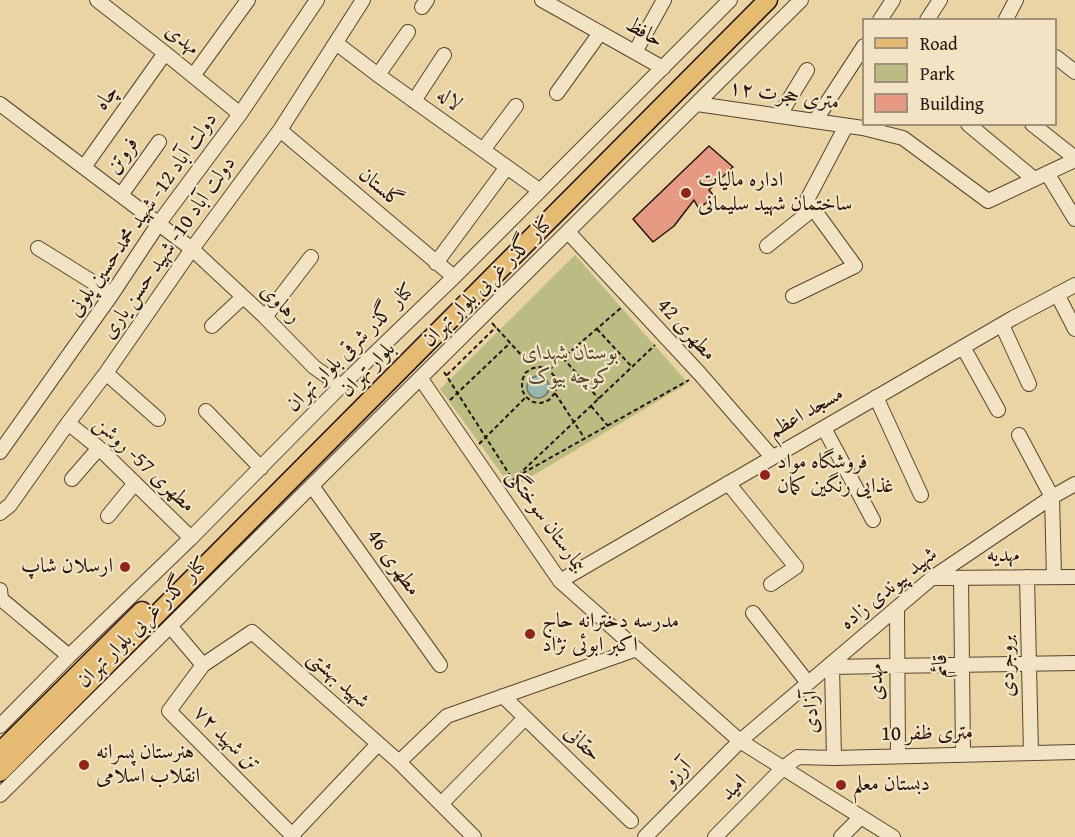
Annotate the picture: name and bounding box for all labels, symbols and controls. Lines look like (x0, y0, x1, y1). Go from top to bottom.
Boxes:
street label: حافظ (621, 12, 667, 54)
legend (862, 18, 1057, 126)
street label: مهدی (160, 19, 204, 61)
text: Road (920, 30, 958, 57)
text: Park (920, 60, 955, 87)
street label: ۱۲ متری حجرت (727, 76, 841, 116)
street label: چاه (89, 80, 125, 116)
street label: لاله (432, 82, 466, 118)
text: Building (920, 90, 984, 117)
street label: دولت آباد 12- شهید محمدحسین پلونی (63, 108, 223, 322)
street label: فروتن (101, 133, 145, 179)
street label: دولت آباد 10- شهید حسن یاری (96, 152, 242, 344)
street label: گلستان (353, 162, 407, 214)
place label: اداره مالیات ساختمان شهید سلیمانی (698, 168, 852, 218)
marker: اداره مالیات ساختمان شهید سلیمانی (679, 186, 693, 200)
street label: کنار گذر غربی بلوار تهران (417, 211, 559, 353)
street label: کنار گذر شرقی بلوار تهران (281, 278, 421, 418)
street label: رهاوی (254, 279, 306, 329)
street label: مطهری 42 (651, 294, 721, 366)
street label: بلوار تهران (335, 337, 401, 403)
park label: بوستان شهدای کوچه بیوک (522, 341, 618, 391)
street label: مسجد اعظم (764, 381, 848, 445)
street label: مطهری 57- روشن (88, 412, 200, 518)
place label: فروشگاه مواد غذایی رنگین کمان (777, 450, 894, 500)
street label: بیمارستان سوختگی (500, 465, 592, 577)
marker: فروشگاه مواد غذایی رنگین کمان (758, 468, 772, 482)
street label: مطهری 46 (360, 525, 426, 601)
street label: شهید پیوندی زاده (835, 542, 943, 636)
street label: مهدیه (987, 543, 1019, 569)
street label: کنار گذر غربی بلوار تهران (72, 552, 214, 694)
place label: ارسلان شاپ (21, 554, 113, 580)
marker: ارسلان شاپ (118, 560, 132, 574)
place label: مدرسه دخترانه حاج اکبر ابوئی نژاد (542, 609, 679, 659)
marker: مدرسه دخترانه حاج اکبر ابوئی نژاد (523, 627, 537, 641)
street label: بروجردی (995, 635, 1021, 697)
street label: شهید بهشتی (302, 646, 374, 714)
street label: قائم (928, 654, 954, 678)
street label: مهدی (864, 663, 890, 701)
street label: آزادی (799, 690, 825, 734)
street label: ۷۲ تن شهید (188, 701, 264, 777)
street label: حقانی (558, 720, 606, 768)
street label: 10 متری ظفر (881, 721, 973, 747)
place label: هنرستان پسرانه انقلاب اسلامی (96, 740, 200, 790)
street label: آرزو (659, 755, 697, 793)
marker: هنرستان پسرانه انقلاب اسلامی (77, 758, 91, 772)
street label: امید (715, 769, 753, 807)
place label: دبستان معلم (853, 772, 930, 798)
marker: دبستان معلم (834, 778, 848, 792)

